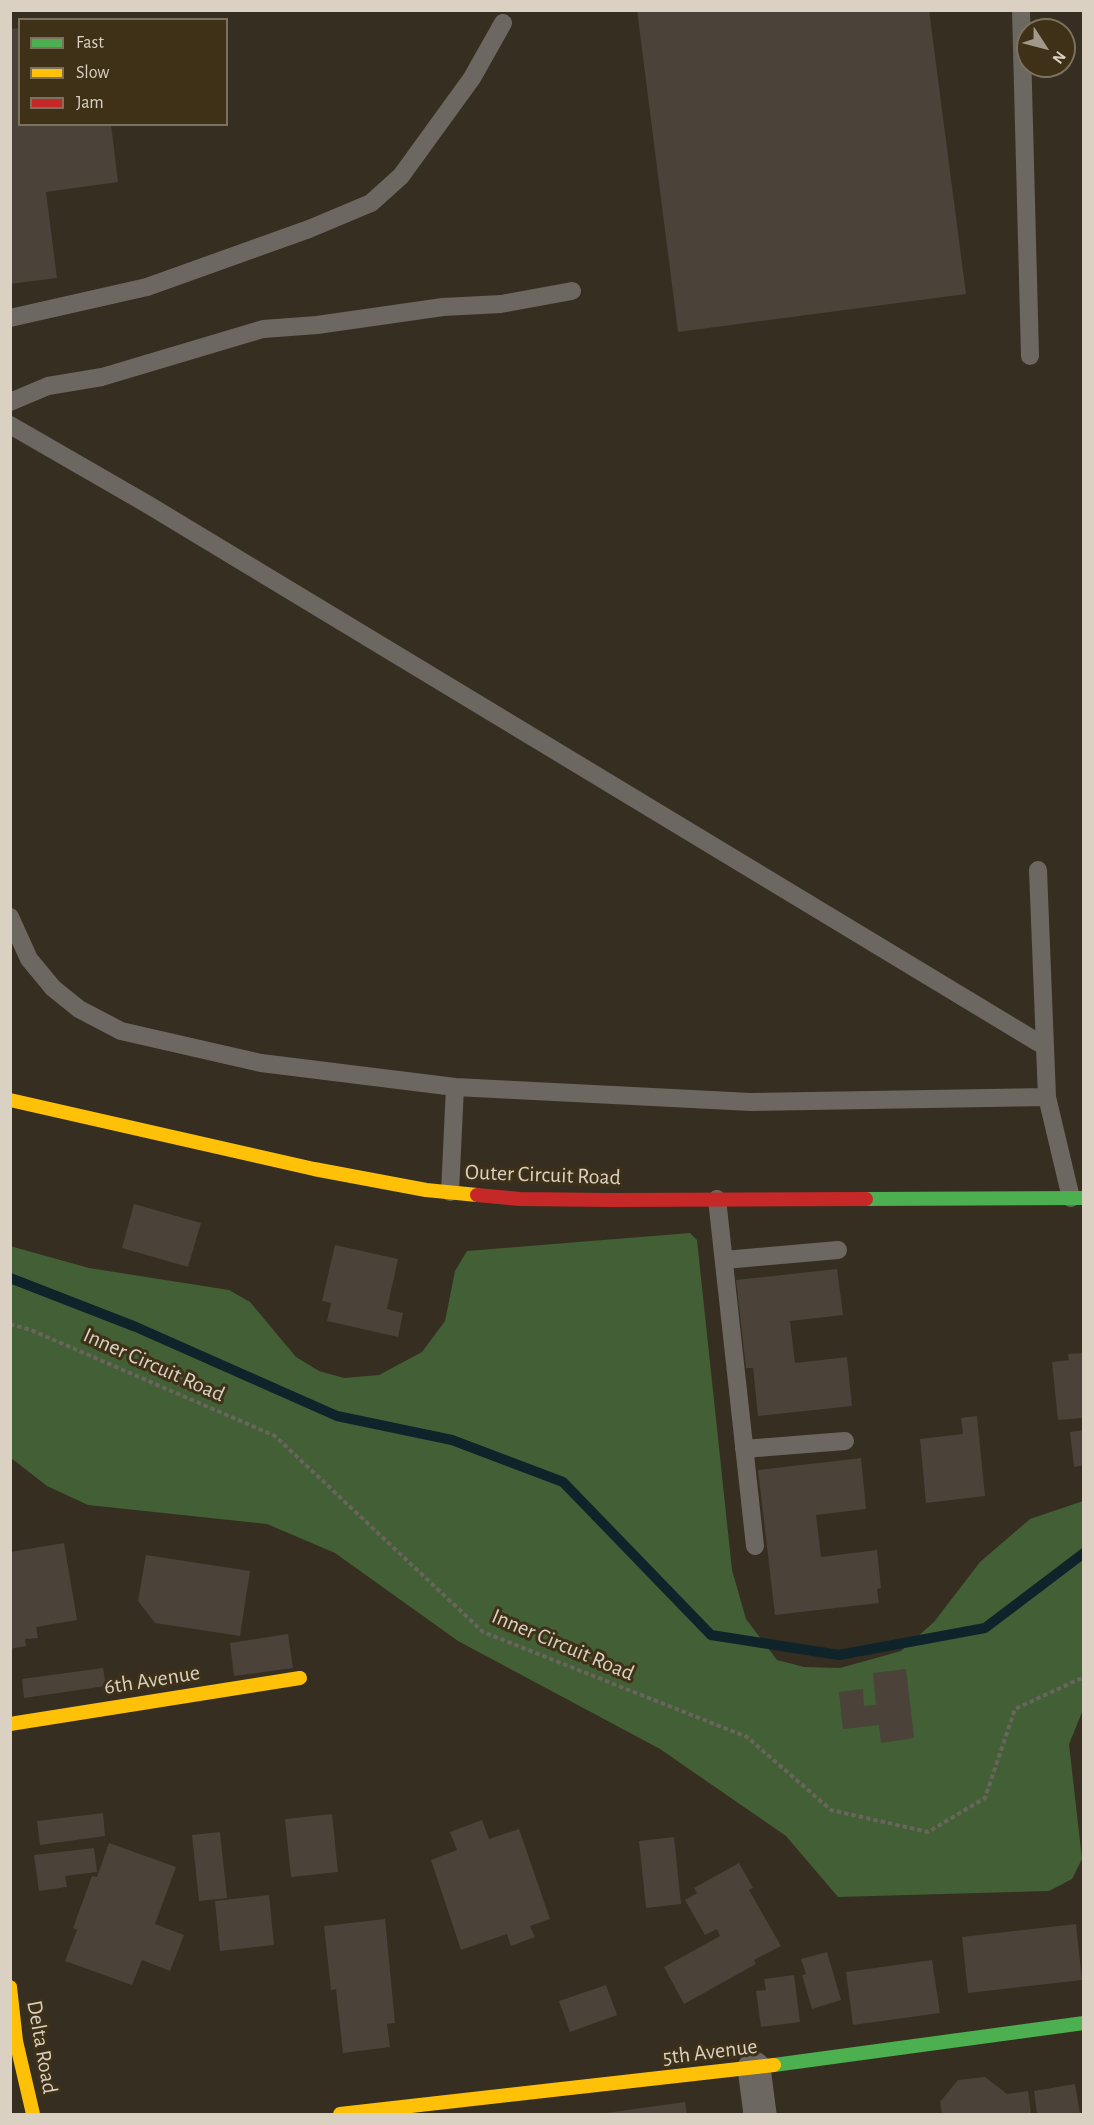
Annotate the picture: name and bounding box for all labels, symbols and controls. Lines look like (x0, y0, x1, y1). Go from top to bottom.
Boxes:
legend (18, 18, 228, 126)
north arrow (1016, 18, 1076, 78)
text: Fast (76, 34, 104, 52)
text: N (1049, 48, 1069, 67)
text: Slow (76, 64, 109, 82)
text: Jam (76, 94, 104, 112)
street label: Outer Circuit Road (465, 1159, 621, 1191)
street label: Inner Circuit Road (79, 1322, 229, 1408)
street label: Inner Circuit Road (488, 1603, 638, 1687)
street label: 6th Avenue (102, 1659, 202, 1701)
street label: Delta Road (21, 1998, 63, 2096)
street label: 5th Avenue (661, 2033, 759, 2071)

